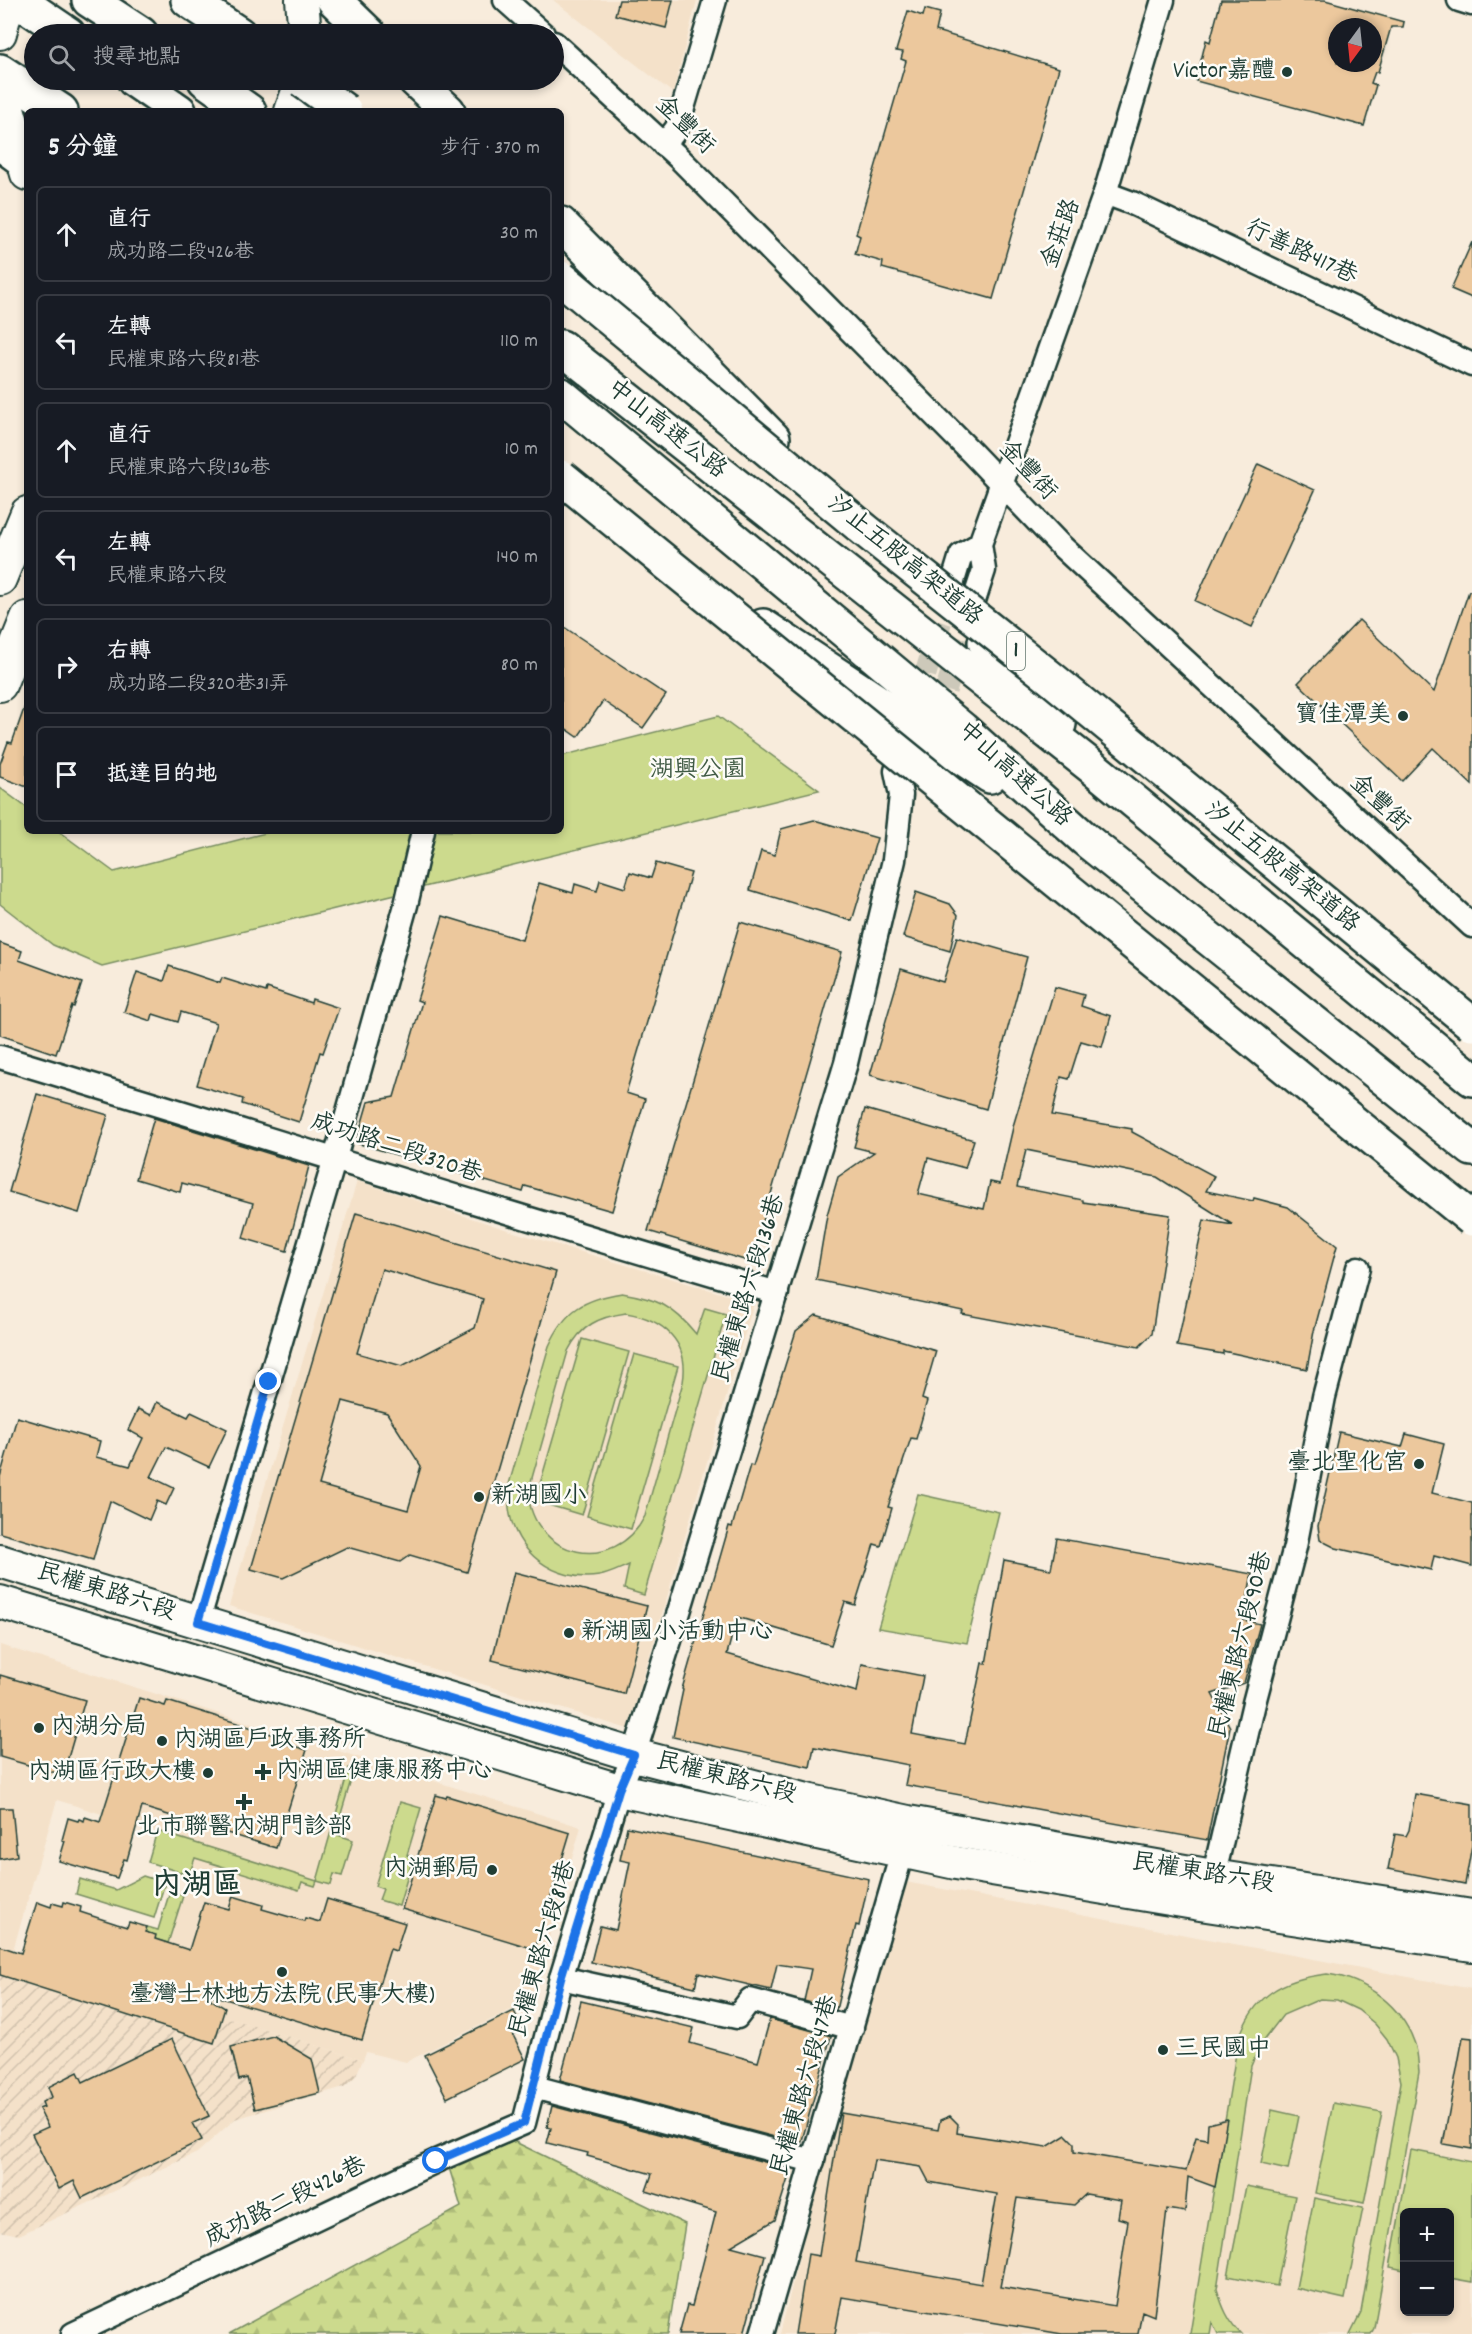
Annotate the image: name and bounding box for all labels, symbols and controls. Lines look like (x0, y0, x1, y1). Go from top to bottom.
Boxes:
north arrow (1328, 18, 1382, 72)
search box (24, 24, 564, 90)
icon: search (45, 41, 78, 74)
text: 搜尋地點 (93, 43, 181, 74)
place label: Victor嘉醴 (1173, 55, 1275, 89)
marker: Victor嘉醴 (1280, 65, 1294, 79)
street label: 金豐街 (646, 89, 722, 163)
text: 5 分鐘 (48, 130, 118, 167)
text: 步行 · 370 m (441, 135, 540, 163)
street label: 金莊路 (1034, 194, 1090, 274)
text: 直行 (107, 205, 151, 236)
street label: 行善路417巷 (1239, 212, 1363, 294)
icon: ahead (50, 218, 83, 251)
text: 30 m (500, 220, 538, 248)
text: 成功路二段426巷 (107, 239, 254, 267)
text: 左轉 (107, 313, 151, 344)
icon: left (50, 326, 83, 359)
text: 110 m (500, 328, 538, 356)
text: 民權東路六段81巷 (107, 347, 259, 375)
street label: 中山高速公路 (599, 372, 733, 488)
text: 直行 (107, 421, 151, 452)
street label: 金豐街 (990, 433, 1064, 509)
icon: ahead (50, 434, 83, 467)
text: 10 m (504, 436, 538, 464)
text: 民權東路六段136巷 (107, 455, 270, 483)
street label: 汐止五股高架道路 (819, 487, 989, 635)
text: 左轉 (107, 529, 151, 560)
icon: left (50, 542, 83, 575)
text: 140 m (496, 544, 538, 572)
text: 民權東路六段 (107, 563, 227, 591)
road number: 1 (1007, 632, 1025, 670)
text: 右轉 (107, 637, 151, 668)
icon: right (50, 650, 83, 683)
text: 80 m (501, 652, 538, 680)
text: 成功路二段320巷31弄 (107, 671, 289, 699)
place label: 寶佳潭美 (1295, 699, 1391, 733)
marker: 寶佳潭美 (1396, 709, 1410, 723)
street label: 中山高速公路 (949, 714, 1079, 836)
park label: 湖興公園 (650, 754, 746, 788)
icon: arrive (50, 758, 83, 791)
text: 抵達目的地 (107, 760, 217, 791)
street label: 金豐街 (1341, 767, 1417, 841)
street label: 汐止五股高架道路 (1196, 794, 1366, 942)
street label: 成功路二段320巷 (306, 1105, 486, 1193)
street label: 民權東路六段136巷 (705, 1190, 795, 1388)
route end (255, 1368, 281, 1394)
place label: 臺北聖化宮 (1287, 1447, 1407, 1481)
marker: 臺北聖化宮 (1412, 1457, 1426, 1471)
place label: 新湖國小 (491, 1480, 587, 1514)
marker: 新湖國小 (472, 1490, 486, 1504)
street label: 民權東路六段90巷 (1202, 1548, 1282, 1742)
street label: 民權東路六段 (32, 1556, 180, 1630)
place label: 新湖國小活動中心 (581, 1616, 773, 1650)
marker: 新湖國小活動中心 (562, 1626, 576, 1640)
place label: 內湖分局 (51, 1711, 147, 1745)
marker: 內湖分局 (32, 1721, 46, 1735)
place label: 內湖區戶政事務所 (174, 1724, 366, 1758)
marker: 內湖區戶政事務所 (155, 1734, 169, 1748)
street label: 民權東路六段 (652, 1745, 800, 1813)
place label: 內湖區健康服務中心 (276, 1755, 492, 1789)
place label: 內湖區行政大樓 (28, 1756, 196, 1790)
marker: 內湖區健康服務中心 (254, 1763, 272, 1781)
marker: 內湖區行政大樓 (201, 1766, 215, 1780)
marker: 北市聯醫內湖門診部 (235, 1793, 253, 1811)
place label: 北市聯醫內湖門診部 (136, 1811, 352, 1845)
street label: 民權東路六段 (1129, 1846, 1277, 1902)
place label: 內湖郵局 (384, 1853, 480, 1887)
street label: 民權東路六段81巷 (502, 1856, 586, 2042)
marker: 內湖郵局 (485, 1863, 499, 1877)
district label: 內湖區 (152, 1866, 242, 1909)
marker: 臺灣士林地方法院 (民事大樓) (275, 1965, 289, 1979)
place label: 臺灣士林地方法院 (民事大樓) (129, 1979, 435, 2013)
street label: 民權東路六段47巷 (764, 1991, 848, 2181)
place label: 三民國中 (1175, 2033, 1271, 2067)
marker: 三民國中 (1156, 2043, 1170, 2057)
route start (422, 2147, 448, 2173)
street label: 成功路二段426巷 (199, 2149, 373, 2257)
map controls (1400, 2208, 1454, 2316)
button: + (1400, 2208, 1454, 2262)
button: − (1400, 2262, 1454, 2316)

